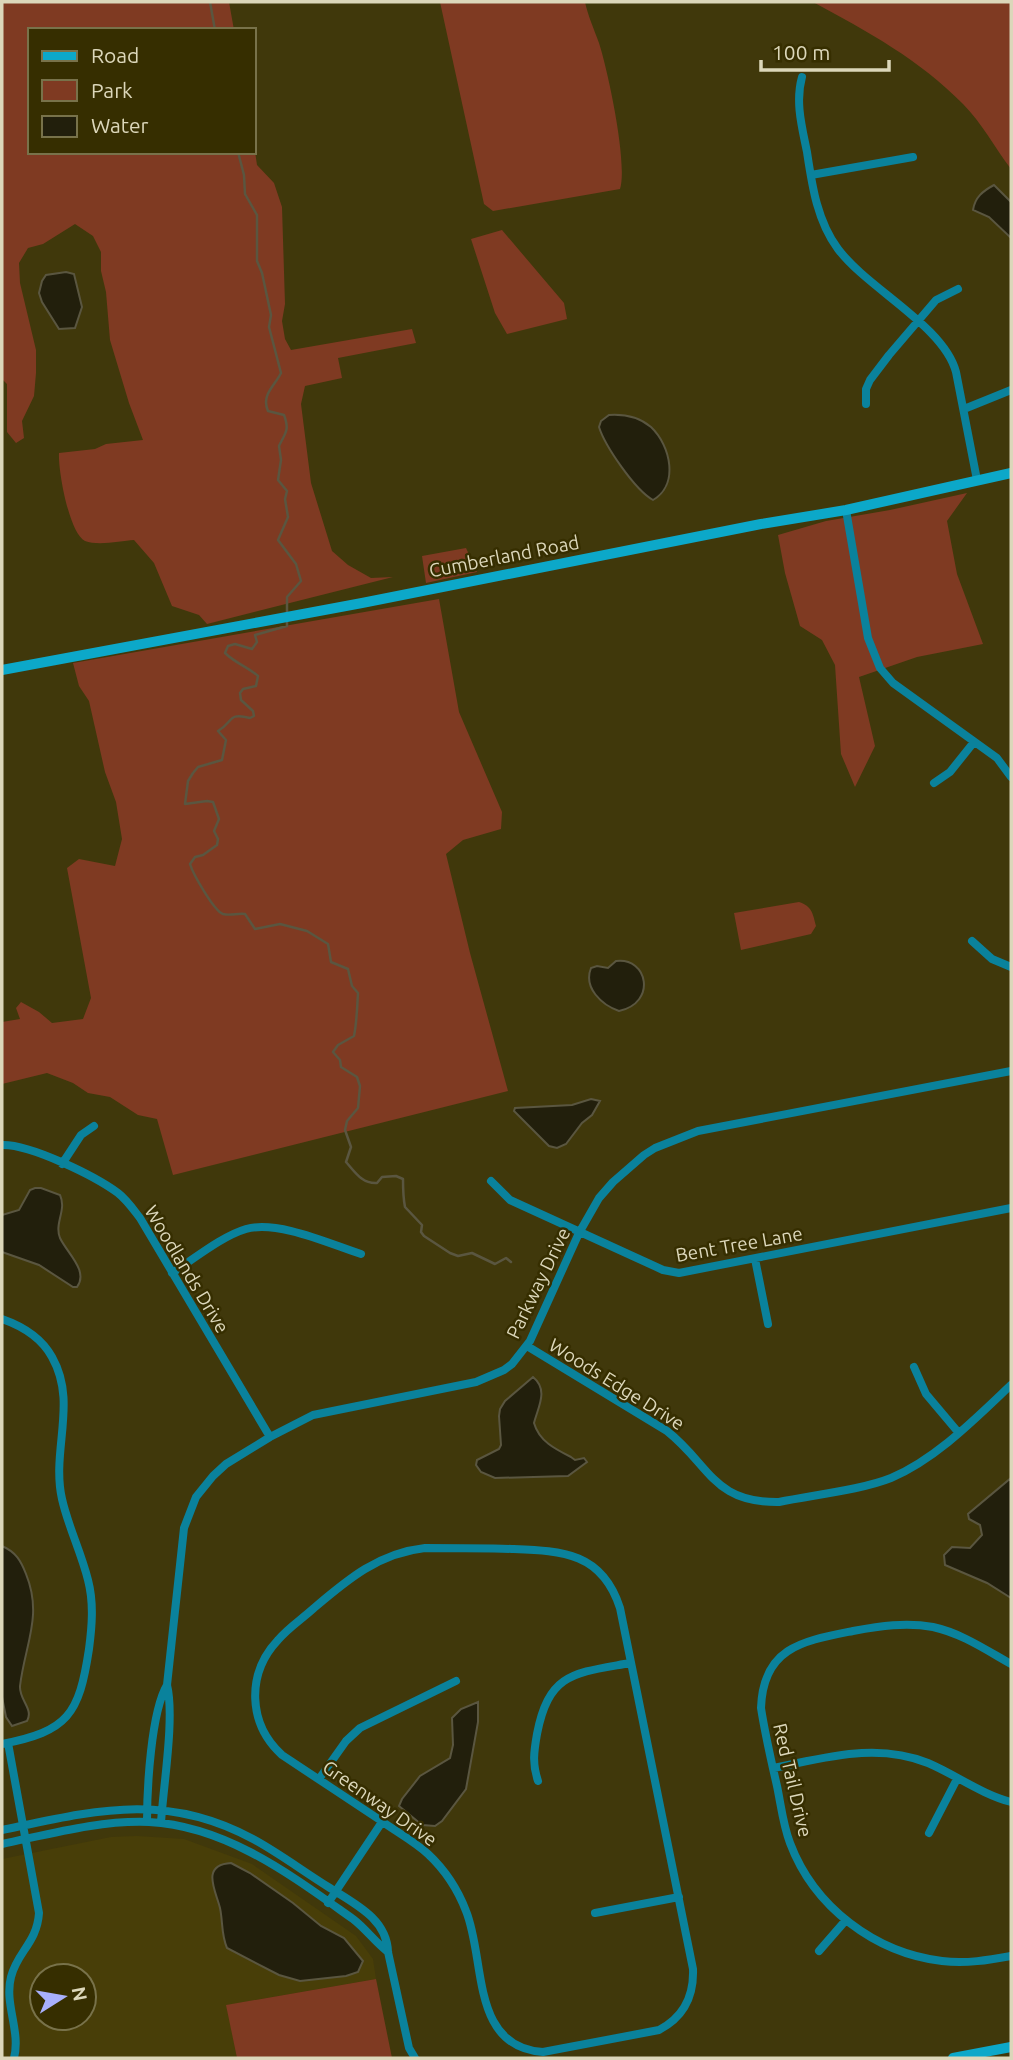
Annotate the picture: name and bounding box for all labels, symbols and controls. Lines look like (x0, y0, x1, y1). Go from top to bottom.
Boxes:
legend (28, 28, 256, 154)
scale bar (761, 28, 889, 72)
text: 100 m (772, 40, 830, 64)
text: Road (91, 43, 139, 67)
text: Park (91, 78, 133, 102)
text: Water (91, 113, 149, 137)
street label: Cumberland Road (427, 531, 581, 581)
street label: Woodlands Drive (140, 1201, 234, 1337)
street label: Bent Tree Lane (674, 1222, 804, 1266)
street label: Parkway Drive (502, 1224, 574, 1342)
street label: Woods Edge Drive (545, 1333, 689, 1435)
street label: Red Tail Drive (769, 1721, 817, 1839)
street label: Greenway Drive (319, 1755, 441, 1851)
north arrow (28, 1962, 98, 2032)
text: N (68, 1985, 92, 2003)

